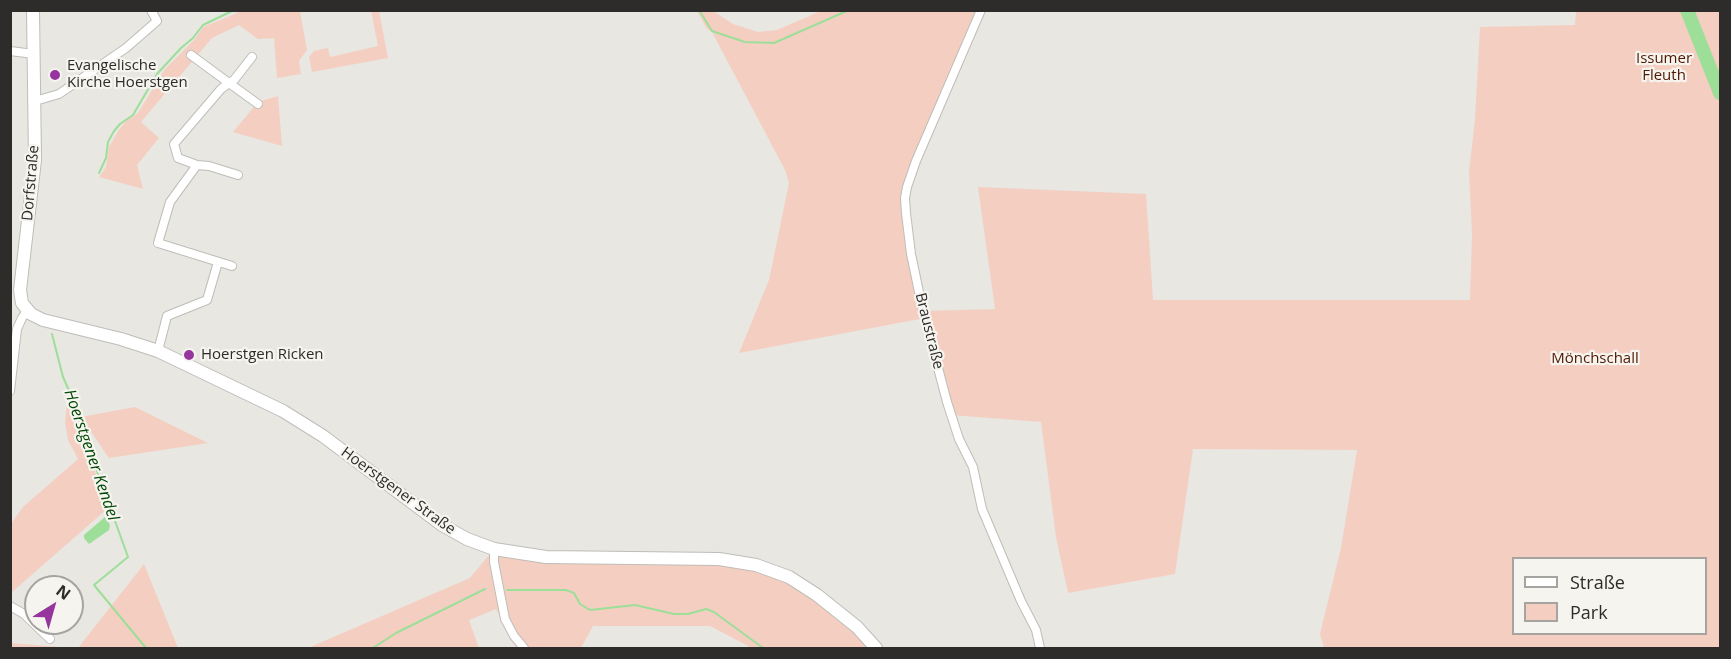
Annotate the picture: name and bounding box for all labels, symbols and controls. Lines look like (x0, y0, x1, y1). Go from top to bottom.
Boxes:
park label: Issumer Fleuth (1636, 50, 1692, 85)
place label: Evangelische Kirche Hoerstgen (67, 57, 188, 92)
marker: Evangelische Kirche Hoerstgen (48, 68, 62, 82)
street label: Dorfstraße (19, 144, 43, 222)
street label: Braustraße (911, 291, 947, 371)
place label: Hoerstgen Ricken (201, 346, 324, 364)
marker: Hoerstgen Ricken (182, 348, 196, 362)
park label: Mönchschall (1551, 350, 1639, 368)
water label: Hoerstgener Kendel (60, 387, 122, 523)
street label: Hoerstgener Straße (337, 443, 459, 539)
legend (1512, 557, 1707, 635)
text: Straße (1570, 570, 1625, 594)
north arrow (24, 575, 84, 635)
text: N (52, 580, 75, 605)
text: Park (1570, 600, 1608, 624)

